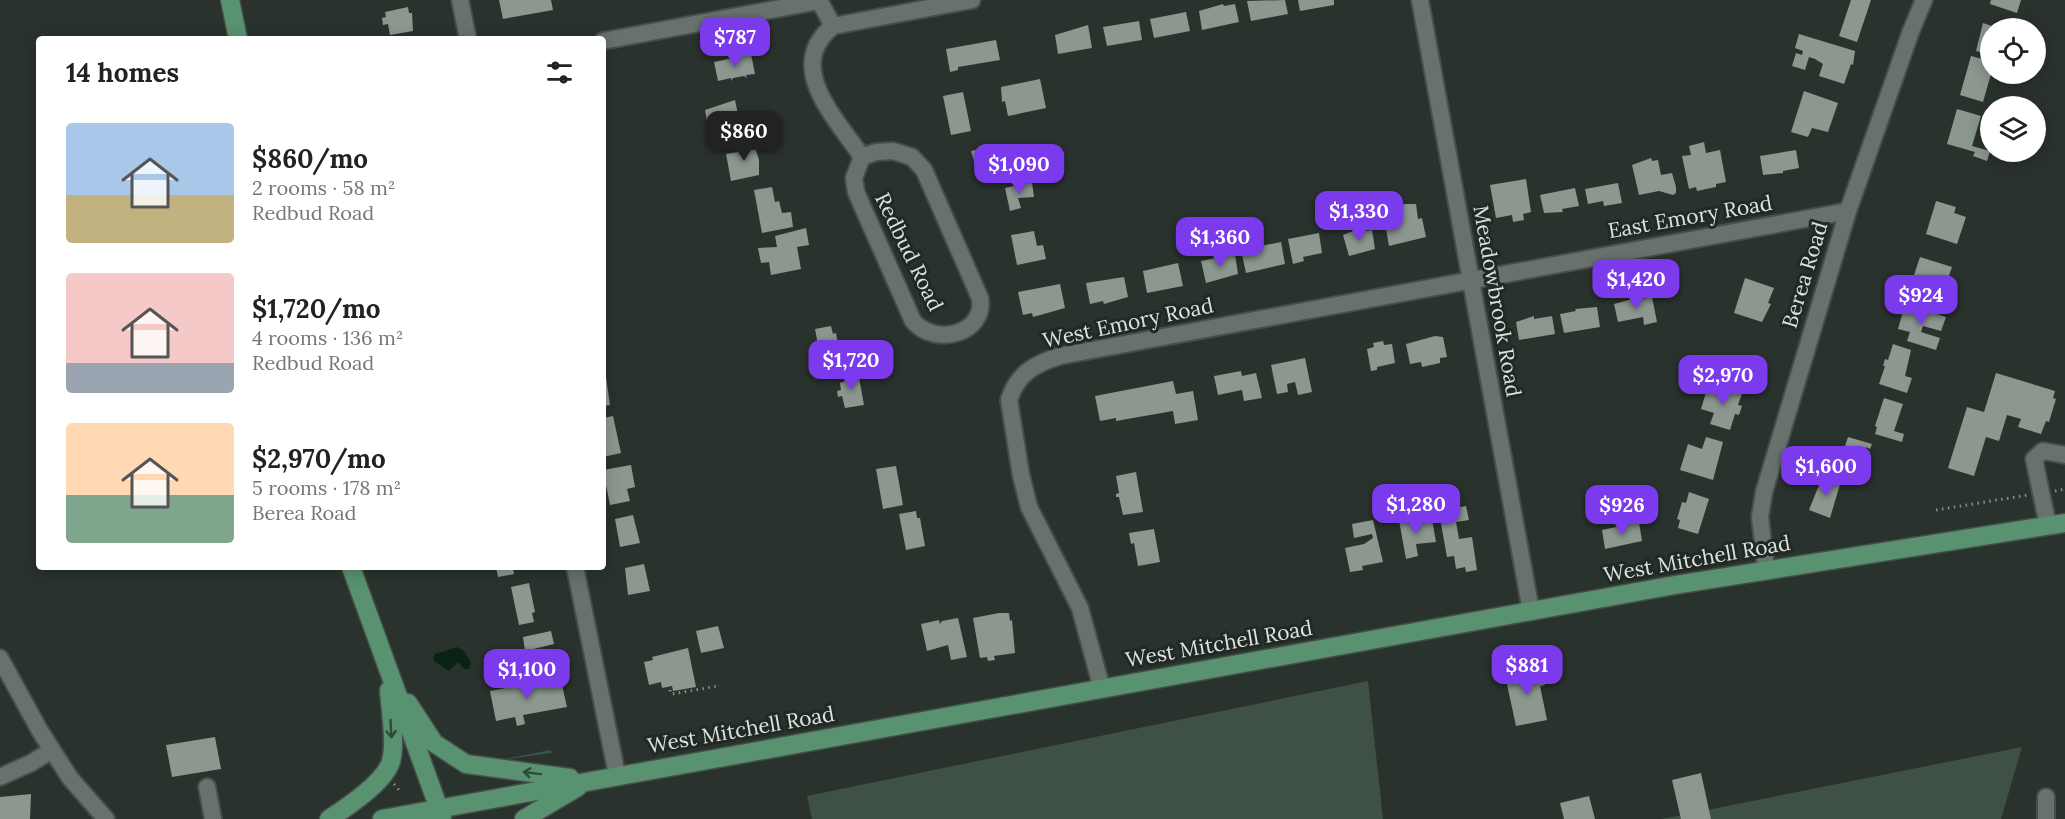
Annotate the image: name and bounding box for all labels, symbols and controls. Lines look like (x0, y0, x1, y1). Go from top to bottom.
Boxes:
pin: $787 (699, 17, 771, 68)
map controls (1980, 18, 2046, 162)
button: locate (1980, 18, 2046, 84)
text: $787 (714, 24, 756, 49)
text: 14 homes (66, 56, 179, 89)
icon: filters (543, 56, 576, 89)
button: layers (1980, 96, 2046, 162)
pin: $860 (708, 111, 780, 162)
text: $860 (720, 118, 768, 143)
text: $860/mo (252, 142, 368, 175)
pin: $1,090 (970, 144, 1068, 195)
icon: home (114, 147, 186, 219)
text: $1,090 (988, 151, 1050, 176)
text: 2 rooms · 58 m² (252, 175, 396, 200)
street label: Redbud Road (869, 188, 950, 315)
street label: East Emory Road (1606, 189, 1774, 244)
pin: $1,330 (1310, 191, 1408, 242)
text: $1,330 (1329, 198, 1389, 223)
text: Redbud Road (252, 200, 374, 225)
street label: Meadowbrook Road (1467, 203, 1528, 399)
pin: $1,360 (1171, 217, 1269, 268)
street label: Berea Road (1776, 218, 1833, 331)
text: $1,360 (1190, 224, 1250, 249)
pin: $1,420 (1587, 259, 1685, 310)
text: $1,420 (1606, 266, 1666, 291)
pin: $924 (1885, 275, 1957, 326)
text: $924 (1899, 282, 1943, 307)
street label: West Emory Road (1040, 291, 1216, 354)
text: $1,720/mo (252, 292, 381, 325)
icon: home (114, 297, 186, 369)
text: 4 rooms · 136 m² (252, 325, 404, 350)
pin: $1,720 (802, 340, 900, 391)
text: $1,720 (822, 347, 880, 372)
text: Redbud Road (252, 350, 374, 375)
pin: $2,970 (1674, 355, 1772, 406)
text: $2,970 (1692, 362, 1754, 387)
text: $2,970/mo (252, 442, 386, 475)
pin: $1,600 (1777, 446, 1875, 497)
icon: home (114, 447, 186, 519)
text: $1,600 (1795, 453, 1857, 478)
text: 5 rooms · 178 m² (252, 475, 401, 500)
pin: $1,280 (1367, 484, 1465, 535)
pin: $926 (1586, 485, 1658, 536)
text: $1,280 (1386, 491, 1446, 516)
text: $926 (1599, 492, 1645, 517)
text: Berea Road (252, 500, 357, 525)
street label: West Mitchell Road (1601, 529, 1792, 588)
street label: West Mitchell Road (1123, 614, 1314, 673)
pin: $881 (1491, 645, 1563, 696)
pin: $1,100 (478, 649, 576, 700)
text: $881 (1506, 652, 1548, 677)
text: $1,100 (498, 656, 556, 681)
street label: West Mitchell Road (645, 700, 836, 759)
one-way arrow (386, 718, 397, 738)
one-way arrow (523, 768, 542, 779)

